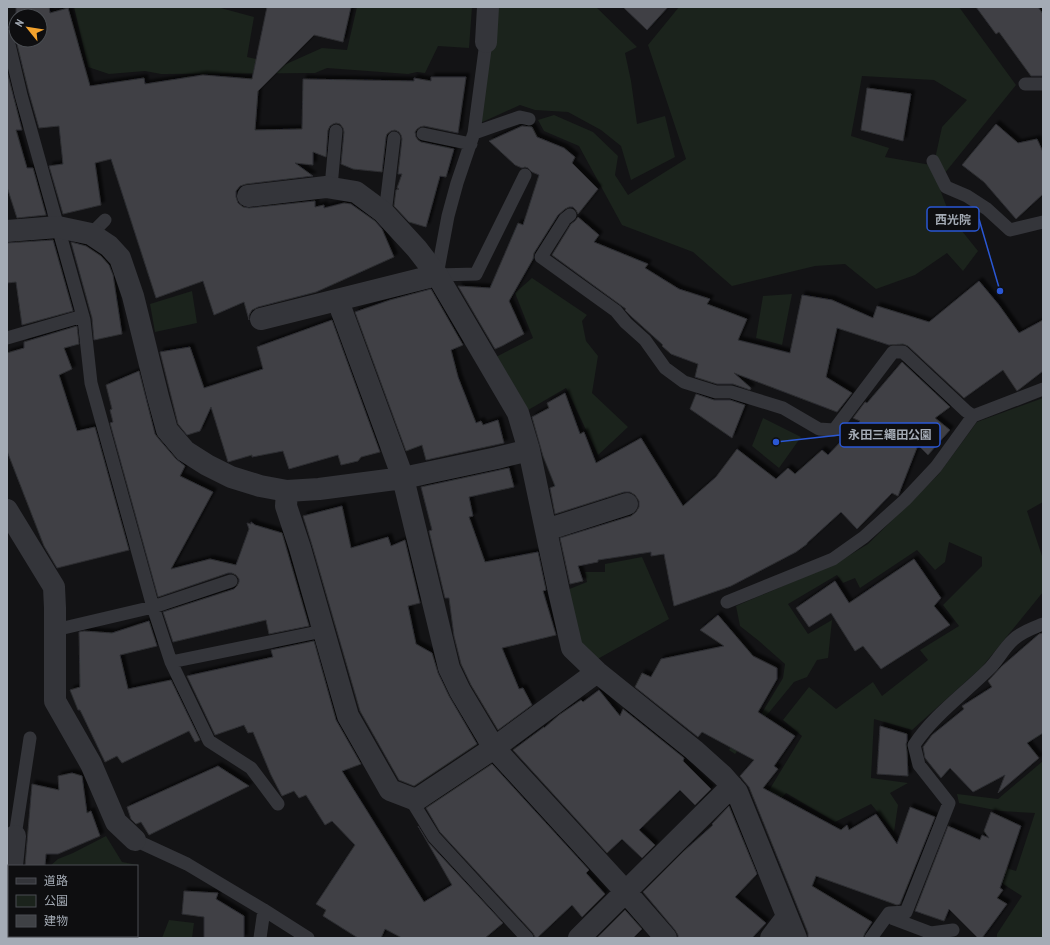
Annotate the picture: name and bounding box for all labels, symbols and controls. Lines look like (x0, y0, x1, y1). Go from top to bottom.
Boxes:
north arrow (8, 8, 48, 48)
text: N (12, 17, 27, 29)
callout: 西光院 (927, 207, 979, 231)
text: 西光院 (935, 212, 971, 227)
callout: 永田三繩田公園 (840, 423, 940, 447)
text: 永田三繩田公園 (848, 427, 932, 442)
legend (8, 865, 138, 937)
text: 道路 (44, 873, 68, 888)
text: 公園 (44, 893, 68, 908)
text: 建物 (44, 913, 68, 928)

